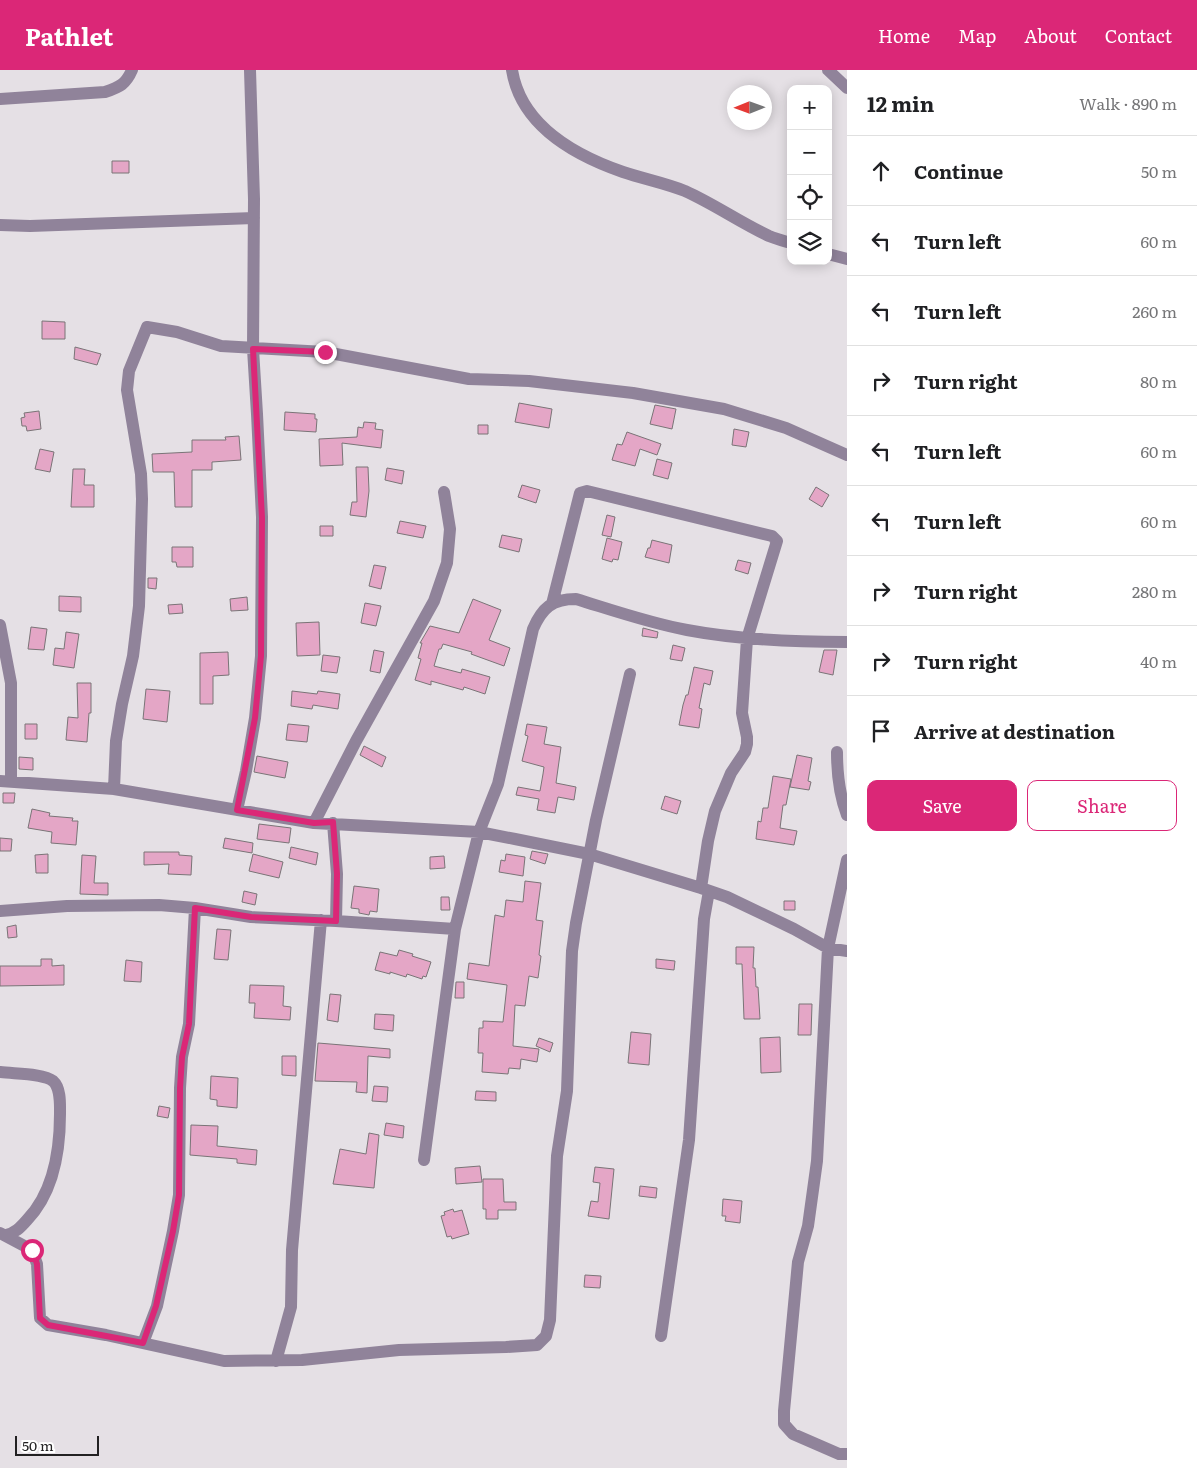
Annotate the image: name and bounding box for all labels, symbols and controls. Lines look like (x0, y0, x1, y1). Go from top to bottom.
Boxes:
text: Pathlet (25, 18, 113, 53)
text: Home (878, 22, 930, 49)
text: Map (958, 22, 996, 49)
text: About (1024, 22, 1077, 49)
text: Contact (1105, 22, 1172, 49)
north arrow (727, 85, 772, 130)
map controls (787, 85, 832, 265)
button: + (787, 85, 832, 130)
text: 12 min (867, 87, 934, 118)
text: Walk · 890 m (1079, 91, 1177, 115)
button: − (787, 130, 832, 175)
icon: ahead (867, 157, 895, 185)
text: Continue (914, 157, 1003, 185)
text: 50 m (1141, 159, 1177, 183)
button: locate (787, 175, 832, 220)
button: layers (787, 220, 832, 265)
icon: left (867, 227, 895, 255)
text: Turn left (914, 227, 1001, 255)
text: 60 m (1140, 229, 1177, 253)
icon: left (867, 297, 895, 325)
text: Turn left (914, 297, 1001, 325)
text: 260 m (1132, 299, 1177, 323)
route end (314, 341, 337, 364)
icon: right (867, 367, 895, 395)
text: Turn right (914, 367, 1018, 395)
text: 80 m (1140, 369, 1177, 393)
icon: left (867, 437, 895, 465)
text: Turn left (914, 437, 1001, 465)
text: 60 m (1140, 439, 1177, 463)
icon: left (867, 507, 895, 535)
text: Turn left (914, 507, 1001, 535)
text: 60 m (1140, 509, 1177, 533)
icon: right (867, 577, 895, 605)
text: Turn right (914, 577, 1018, 605)
text: 280 m (1132, 579, 1177, 603)
icon: right (867, 647, 895, 675)
text: Turn right (914, 647, 1018, 675)
text: 40 m (1140, 649, 1177, 673)
icon: arrive (867, 717, 895, 745)
text: Arrive at destination (914, 717, 1115, 745)
button: Save (867, 780, 1017, 831)
button: Share (1027, 780, 1177, 831)
route start (21, 1239, 44, 1262)
scale bar (15, 1433, 99, 1456)
text: 50 m (22, 1435, 54, 1455)

